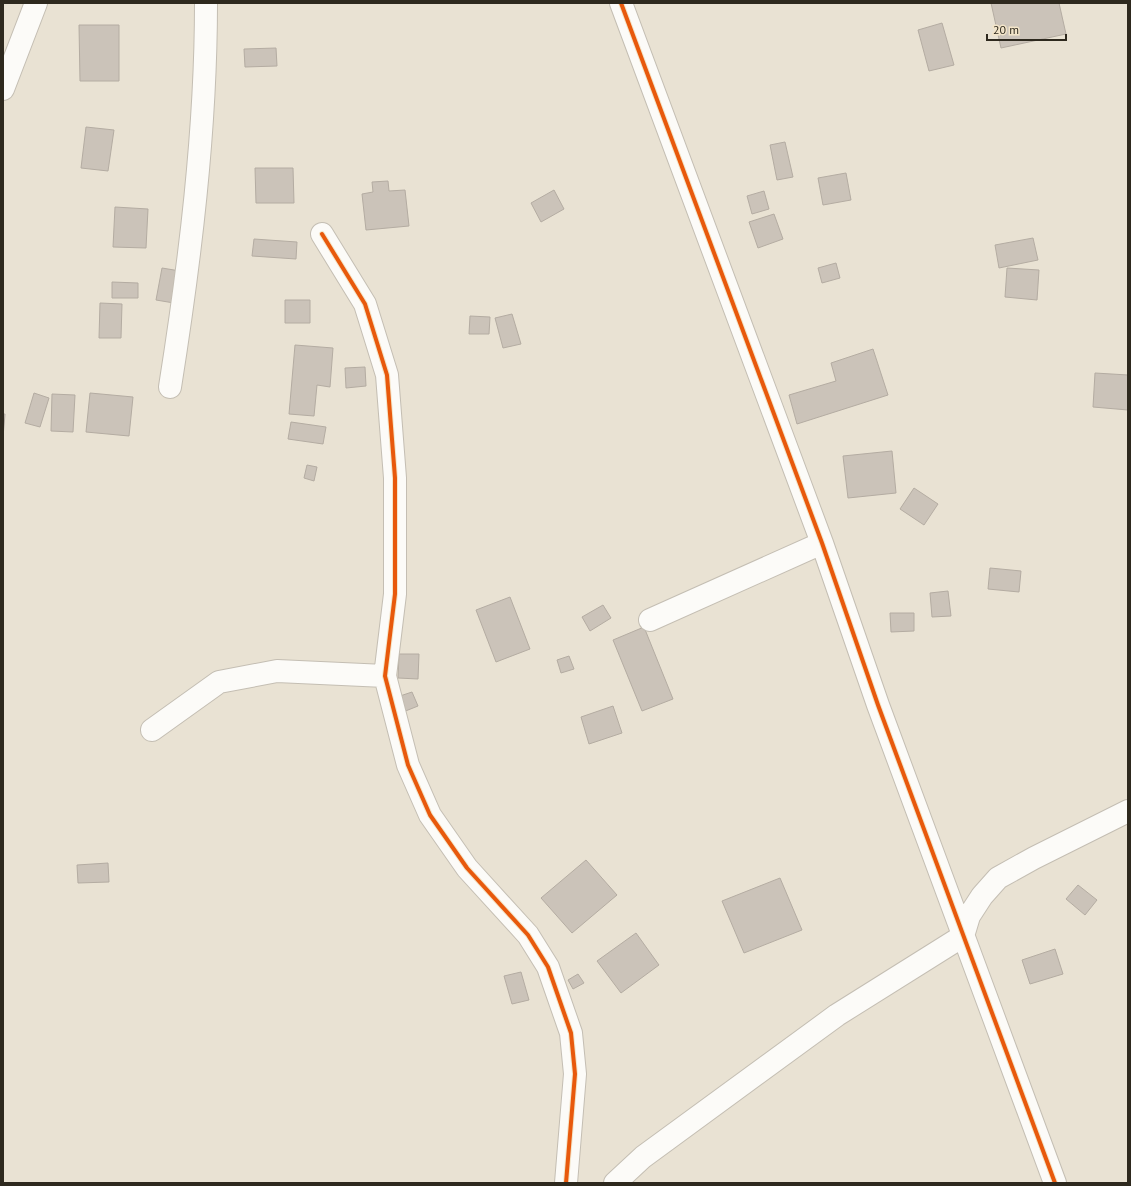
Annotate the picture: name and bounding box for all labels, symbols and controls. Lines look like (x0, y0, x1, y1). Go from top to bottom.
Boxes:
scale bar (987, 16, 1066, 42)
text: 20 m (993, 22, 1019, 37)

